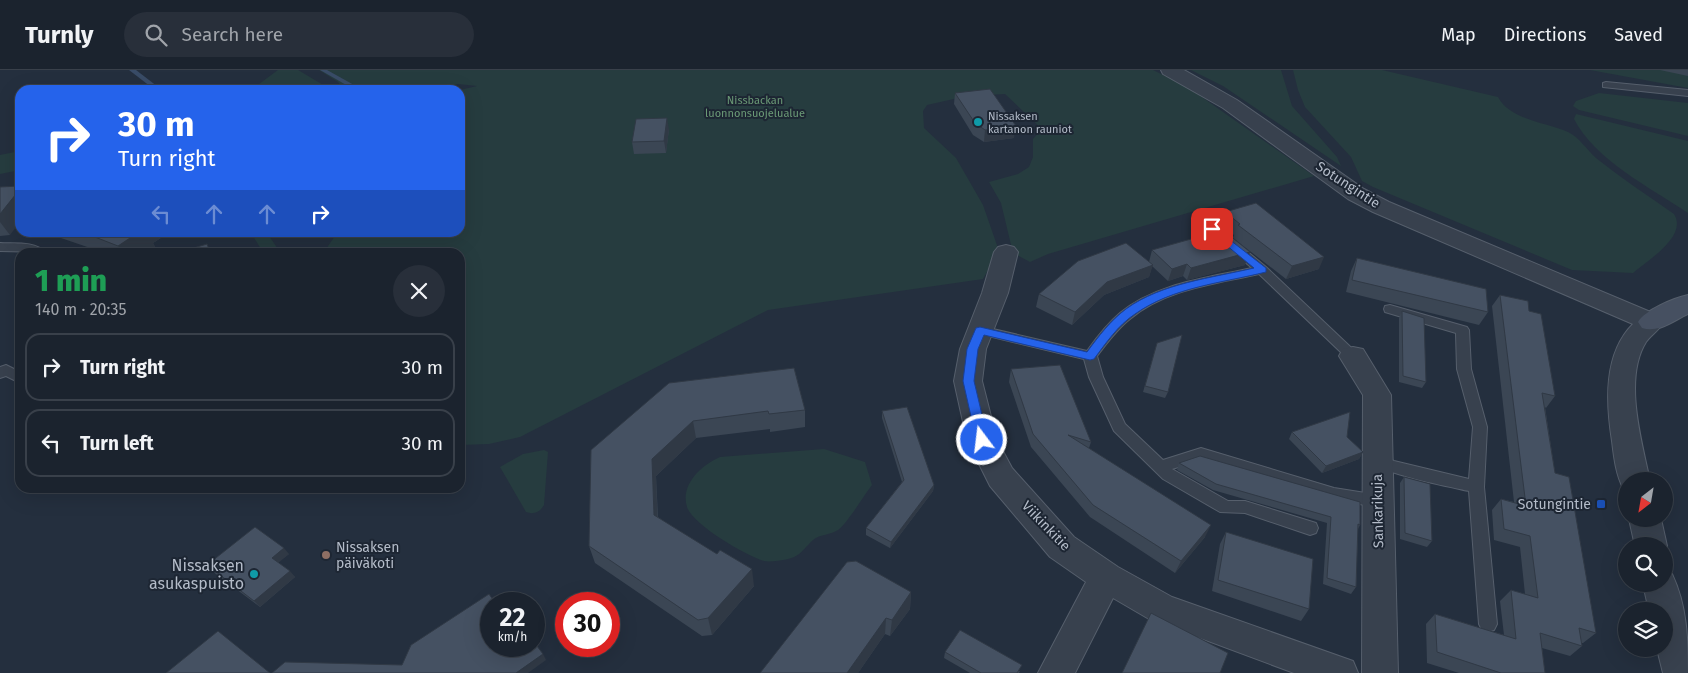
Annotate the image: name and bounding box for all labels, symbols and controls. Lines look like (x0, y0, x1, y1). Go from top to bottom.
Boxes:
search box (124, 12, 474, 57)
text: Turnly (25, 21, 94, 49)
icon: search (142, 21, 170, 49)
text: Search here (182, 23, 283, 46)
text: Map (1441, 24, 1476, 46)
text: Directions (1504, 24, 1586, 46)
text: Saved (1614, 24, 1663, 46)
park label: Nissbackan luonnonsuojelualue (705, 94, 805, 120)
text: 30 m (118, 103, 195, 145)
icon: right (35, 105, 100, 170)
place label: Nissaksen kartanon rauniot (988, 110, 1072, 136)
marker: Nissaksen kartanon rauniot (972, 116, 984, 128)
text: Turn right (118, 145, 215, 172)
street label: Sotungintie (1313, 158, 1383, 212)
icon: left (147, 200, 175, 228)
icon: ahead (200, 200, 228, 228)
icon: ahead (253, 200, 281, 228)
icon: right (306, 200, 334, 228)
pin (1191, 208, 1233, 250)
icon: arrive (1198, 215, 1226, 243)
text: 1 min (35, 263, 107, 299)
button: close (393, 265, 445, 317)
text: 140 m · 20:35 (35, 300, 126, 319)
icon: right (37, 353, 65, 381)
text: Turn right (80, 356, 165, 379)
text: 30 m (402, 356, 443, 379)
position arrow (955, 413, 1007, 465)
icon: left (37, 429, 65, 457)
text: Turn left (80, 432, 154, 455)
text: 30 m (402, 432, 443, 455)
north arrow (1618, 472, 1672, 528)
map controls (1618, 472, 1673, 657)
street label: Sankarikuja (1369, 474, 1387, 548)
place label: Sotungintie (1518, 496, 1591, 513)
street label: Viikinkitie (1018, 498, 1074, 554)
marker: Sotungintie (1595, 498, 1607, 510)
button: search (1618, 537, 1673, 592)
place label: Nissaksen päiväkoti (336, 539, 399, 572)
marker: Nissaksen päiväkoti (320, 549, 332, 561)
place label: Nissaksen asukaspuisto (149, 556, 244, 593)
marker: Nissaksen asukaspuisto (248, 568, 260, 580)
speed limit sign: 30 (555, 592, 620, 657)
button: layers (1618, 602, 1673, 657)
text: 22 (500, 603, 525, 633)
text: km/h (498, 630, 527, 644)

